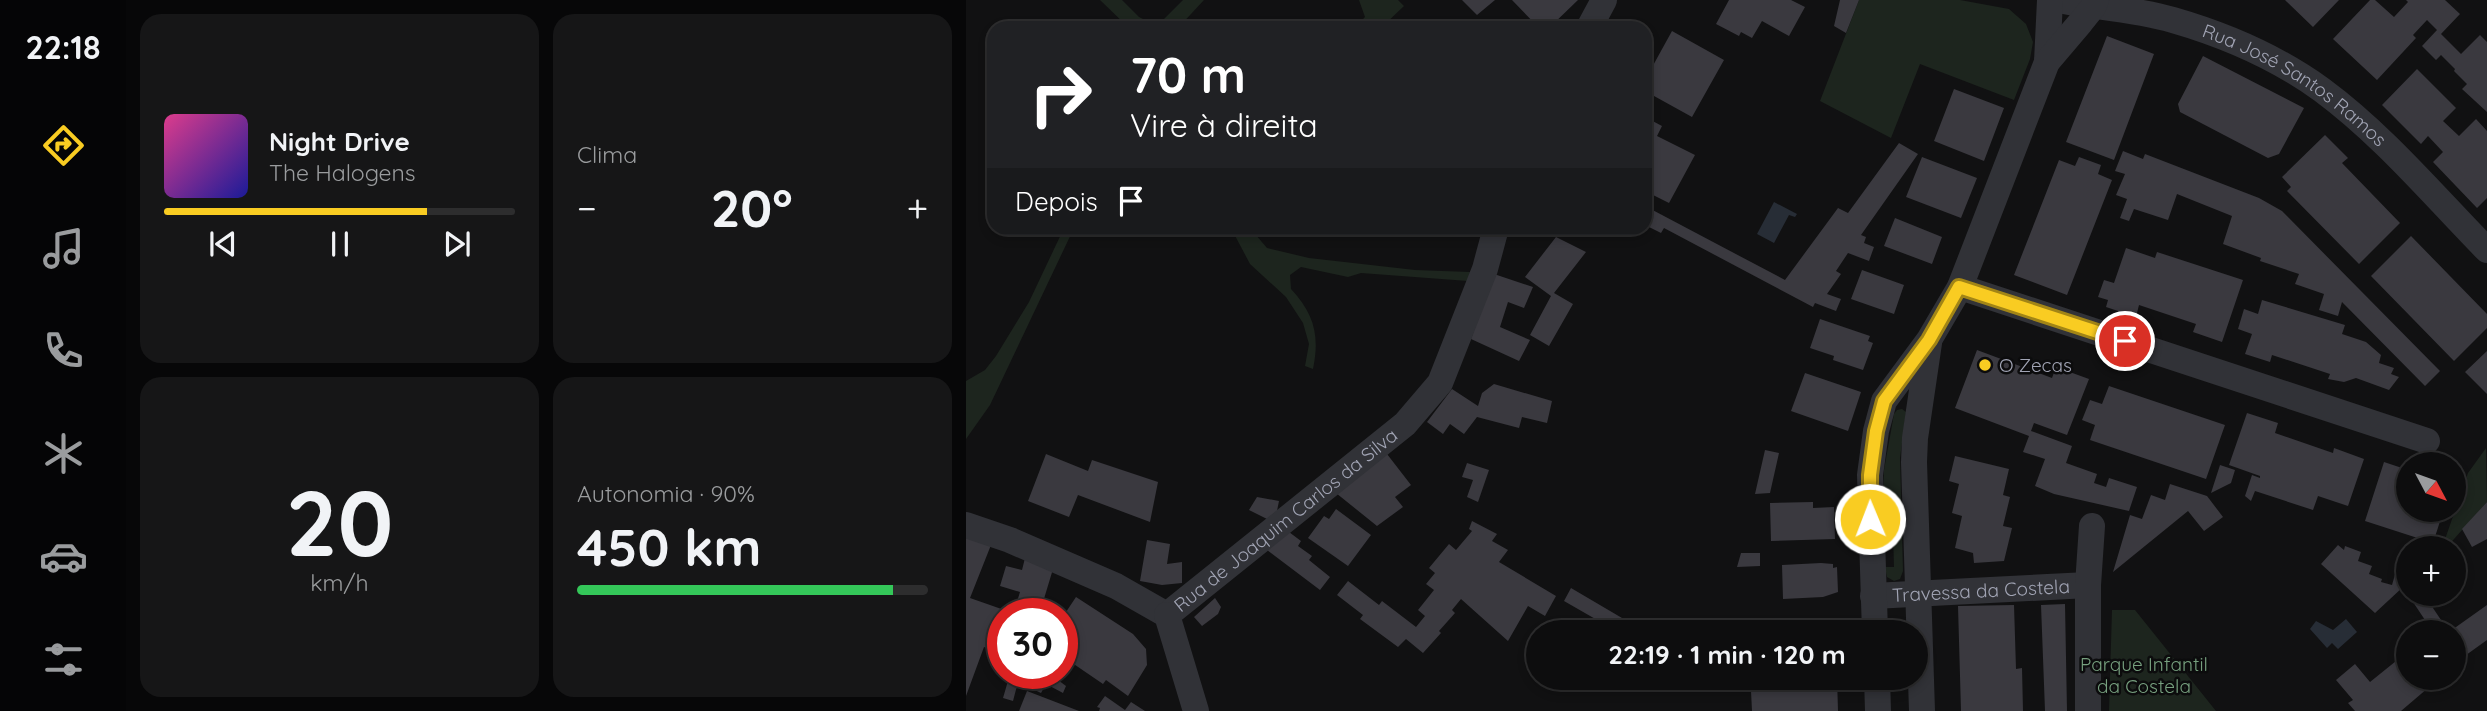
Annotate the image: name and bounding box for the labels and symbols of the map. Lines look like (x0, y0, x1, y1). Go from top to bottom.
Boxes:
street label: Rua José Santos Ramos (2199, 18, 2392, 151)
pin (2095, 311, 2155, 371)
place label: O Zecas (1999, 353, 2072, 377)
marker: O Zecas (1977, 357, 1993, 373)
street label: Rua de Joaquim Carlos da Silva (1169, 423, 1402, 617)
north arrow (2396, 452, 2466, 522)
position arrow (1833, 482, 1907, 556)
street label: Travessa da Costela (1891, 574, 2070, 607)
speed limit sign: 30 (987, 598, 1078, 689)
park label: Parque Infantil da Costela (2080, 652, 2208, 698)

